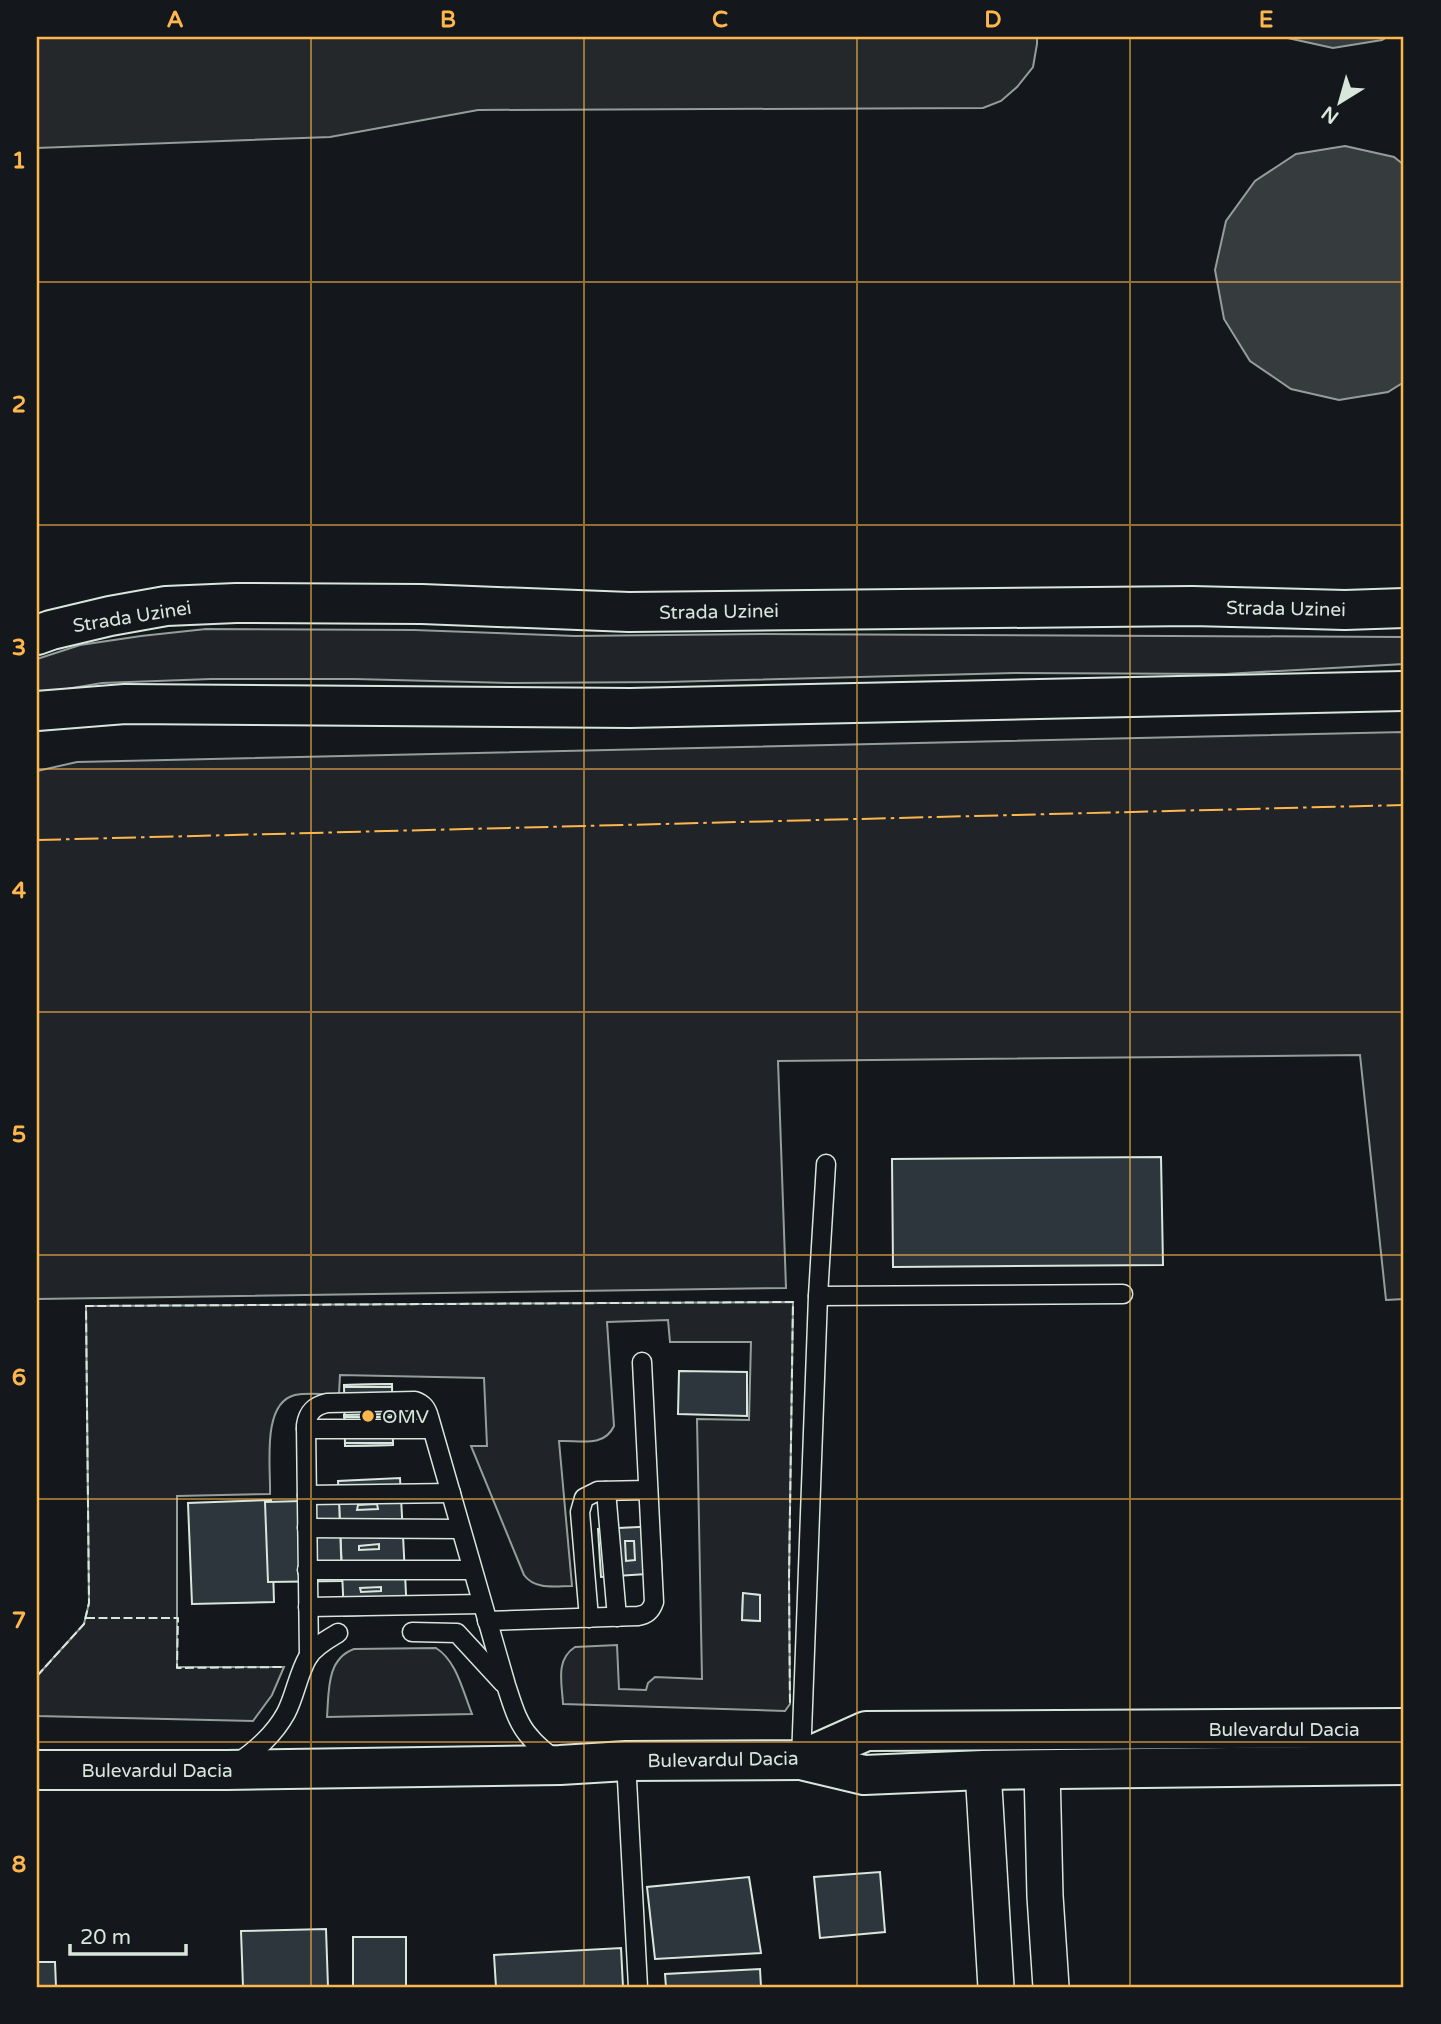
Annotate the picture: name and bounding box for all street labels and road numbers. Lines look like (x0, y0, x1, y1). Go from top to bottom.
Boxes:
street label: Strada Uzinei (71, 597, 193, 637)
street label: Strada Uzinei (1226, 597, 1346, 621)
street label: Strada Uzinei (659, 600, 779, 624)
street label: Bulevardul Dacia (1208, 1719, 1360, 1741)
street label: Bulevardul Dacia (647, 1748, 799, 1772)
street label: Bulevardul Dacia (81, 1760, 233, 1782)

